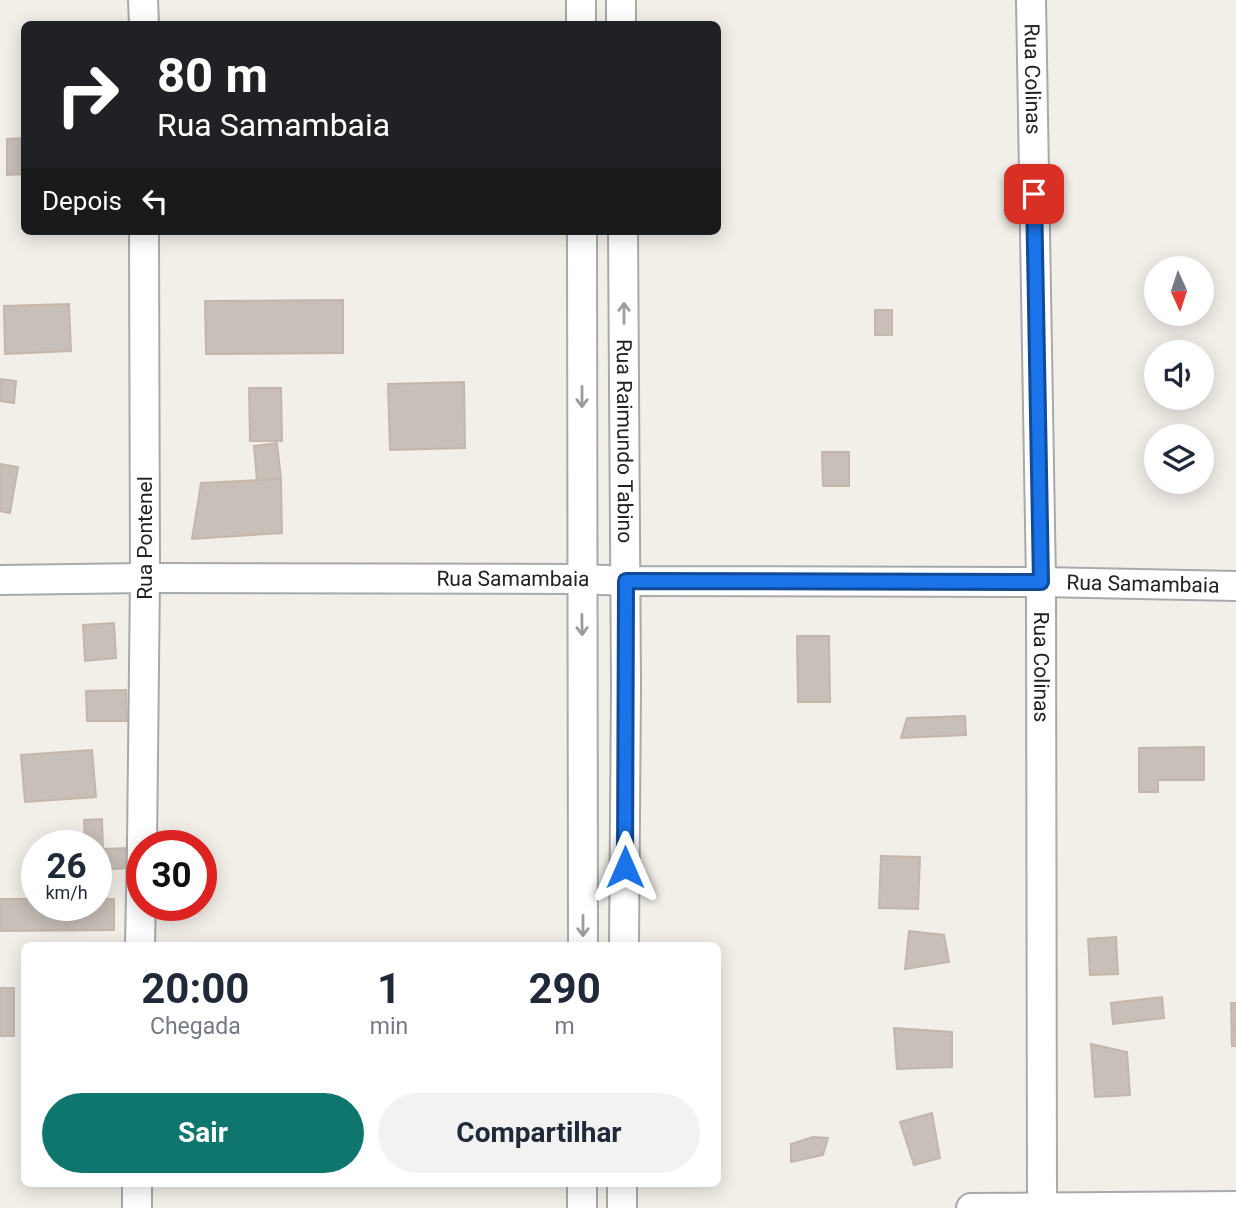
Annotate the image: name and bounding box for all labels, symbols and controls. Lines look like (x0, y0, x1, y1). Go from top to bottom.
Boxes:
street label: Rua Colinas (1019, 23, 1045, 135)
text: 80 m (157, 47, 268, 104)
icon: right (42, 49, 133, 140)
text: Rua Samambaia (157, 106, 390, 144)
pin (1004, 164, 1064, 224)
icon: arrive (1015, 175, 1053, 213)
icon: left (136, 182, 174, 220)
text: Depois (42, 186, 122, 216)
north arrow (1144, 256, 1214, 326)
map controls (1144, 256, 1214, 494)
one-way arrow (617, 302, 631, 325)
street label: Rua Raimundo Tabino (612, 339, 637, 543)
button: sound (1144, 340, 1214, 410)
one-way arrow (575, 385, 589, 408)
button: layers (1144, 424, 1214, 494)
street label: Rua Pontenel (133, 476, 157, 600)
street label: Rua Samambaia (436, 567, 590, 591)
street label: Rua Samambaia (1066, 571, 1220, 598)
street label: Rua Colinas (1029, 611, 1053, 722)
one-way arrow (576, 613, 589, 636)
speed limit sign: 30 (126, 830, 217, 921)
position arrow (588, 830, 662, 904)
text: 26 (46, 846, 87, 887)
text: km/h (45, 882, 88, 903)
one-way arrow (576, 914, 590, 937)
text: 20:00 (141, 964, 249, 1013)
text: 1 (377, 964, 401, 1013)
text: 290 (528, 964, 601, 1013)
text: Chegada (150, 1013, 241, 1040)
text: min (370, 1013, 408, 1040)
text: m (555, 1013, 575, 1040)
button: Sair (42, 1093, 364, 1173)
button: Compartilhar (378, 1093, 700, 1173)

